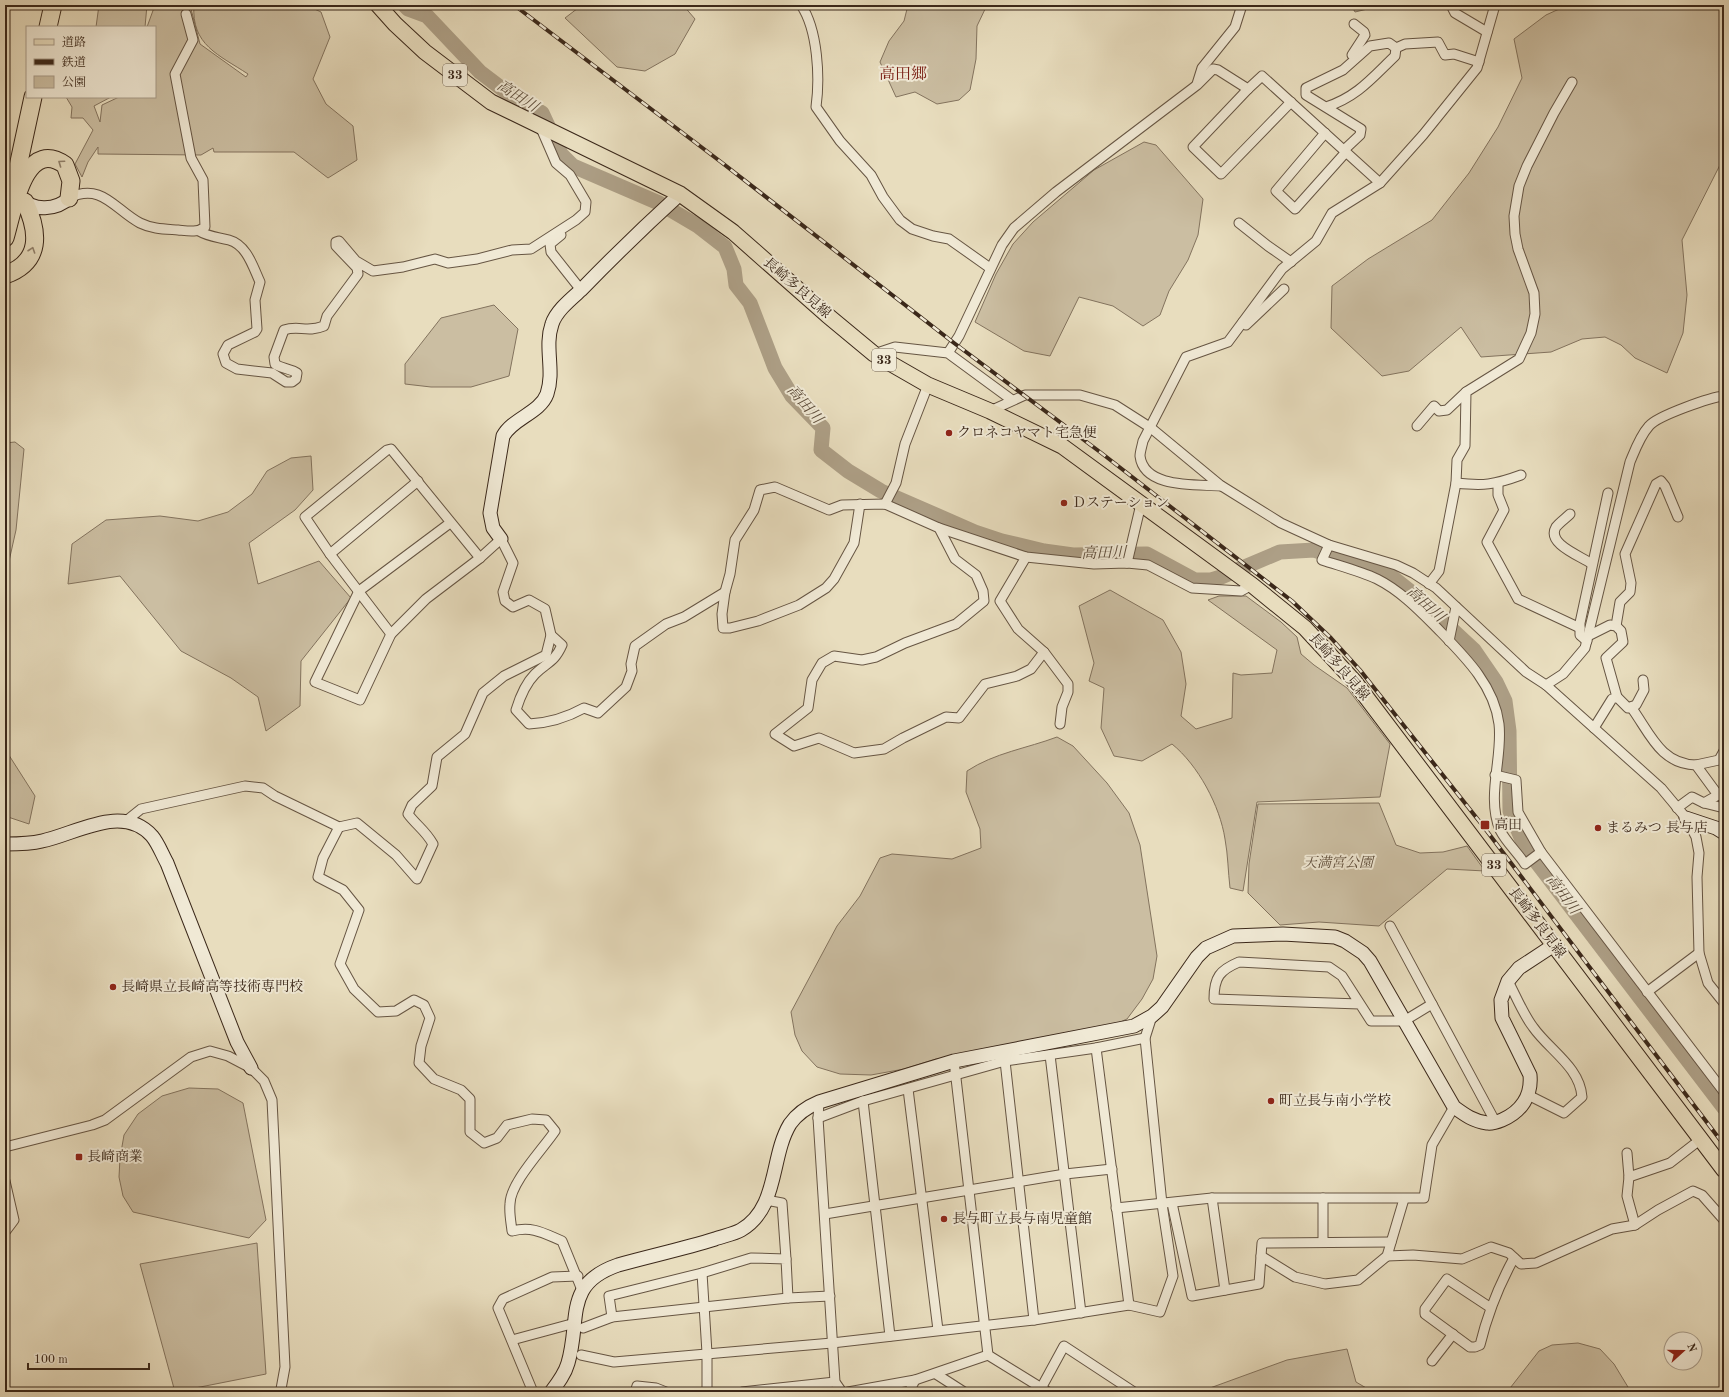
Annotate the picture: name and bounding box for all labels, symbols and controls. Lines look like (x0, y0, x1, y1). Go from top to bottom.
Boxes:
legend (26, 26, 156, 98)
text: 道路 (62, 35, 86, 49)
text: 鉄道 (61, 55, 86, 69)
road number: 33 (443, 64, 467, 86)
district label: 高田郷 (879, 65, 927, 83)
text: 公園 (62, 76, 86, 89)
water label: 高田川 (494, 77, 543, 117)
one-way arrow (58, 161, 65, 168)
one-way arrow (27, 247, 36, 254)
street label: 長崎多良見線 (761, 254, 834, 321)
road number: 33 (872, 349, 896, 371)
water label: 高田川 (784, 382, 827, 428)
place label: クロネコヤマト宅急便 (957, 425, 1097, 440)
marker: クロネコヤマト宅急便 (944, 428, 954, 438)
place label: Ｄステーション (1072, 496, 1169, 510)
marker: Ｄステーション (1059, 498, 1069, 508)
water label: 高田川 (1081, 544, 1129, 562)
water label: 高田川 (1403, 583, 1450, 627)
street label: 長崎多良見線 (1306, 630, 1373, 703)
place label: 高田 (1494, 817, 1522, 832)
marker: 高田 (1479, 819, 1491, 831)
place label: まるみつ 長与店 (1606, 820, 1708, 835)
marker: まるみつ 長与店 (1593, 823, 1603, 833)
road number: 33 (1482, 854, 1506, 876)
park label: 天満宮公園 (1303, 855, 1375, 870)
water label: 高田川 (1542, 871, 1584, 919)
street label: 長崎多良見線 (1506, 885, 1569, 961)
place label: 長崎県立長崎高等技術専門校 (121, 979, 303, 994)
marker: 長崎県立長崎高等技術専門校 (108, 982, 118, 992)
place label: 町立長与南小学校 (1279, 1093, 1391, 1108)
marker: 町立長与南小学校 (1266, 1096, 1276, 1106)
place label: 長崎商業 (87, 1149, 143, 1164)
marker: 長崎商業 (74, 1152, 84, 1162)
place label: 長与町立長与南児童館 (952, 1211, 1092, 1226)
marker: 長与町立長与南児童館 (939, 1214, 949, 1224)
north arrow (1663, 1331, 1703, 1371)
text: N (1684, 1342, 1698, 1354)
scale bar (28, 1345, 149, 1371)
text: 100 m (34, 1354, 68, 1366)

